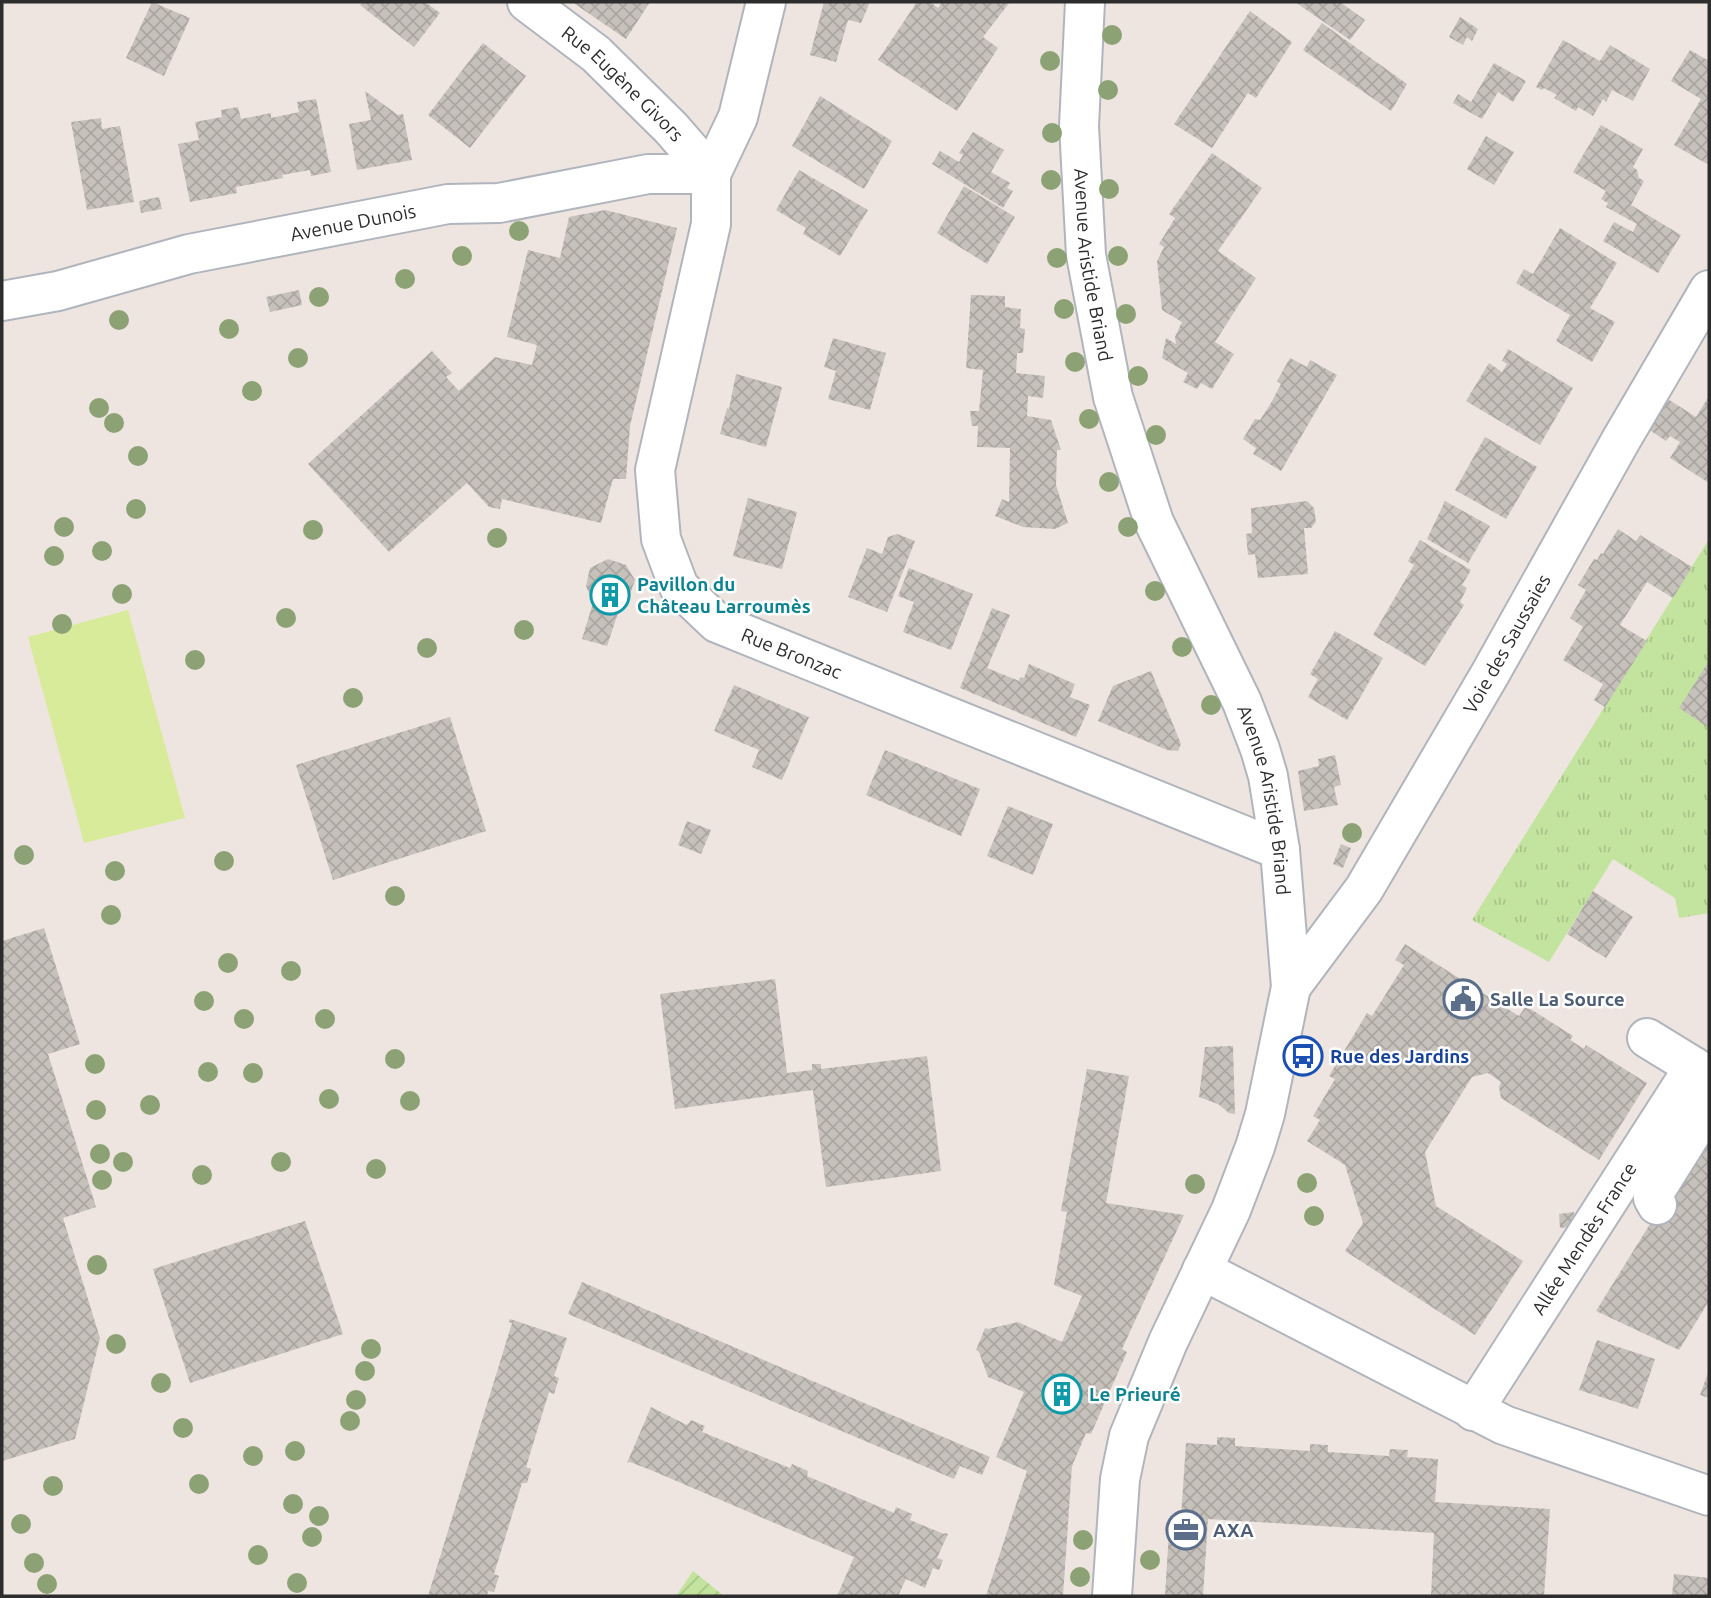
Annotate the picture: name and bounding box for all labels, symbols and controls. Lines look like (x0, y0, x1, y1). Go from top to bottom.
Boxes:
street label: Rue Eugène Givors (557, 21, 688, 146)
street label: Avenue Aristide Briand (1070, 168, 1117, 363)
street label: Avenue Dunois (288, 199, 418, 245)
street label: Voie des Saussaies (1458, 570, 1555, 717)
place label: Pavillon du Château Larroumès (637, 573, 811, 617)
building icon: Pavillon du Château Larroumès (589, 574, 631, 616)
street label: Rue Bronzac (738, 623, 845, 683)
street label: Avenue Aristide Briand (1233, 702, 1295, 896)
public building icon: Salle La Source (1442, 978, 1484, 1020)
place label: Salle La Source (1490, 988, 1625, 1010)
bus stop icon: Rue des Jardins (1282, 1035, 1324, 1077)
place label: Rue des Jardins (1330, 1045, 1469, 1067)
street label: Allée Mendès France (1527, 1158, 1641, 1319)
building icon: Le Prieuré (1041, 1373, 1083, 1415)
place label: Le Prieuré (1089, 1383, 1181, 1405)
office icon: AXA (1165, 1509, 1207, 1551)
place label: AXA (1213, 1519, 1254, 1541)

